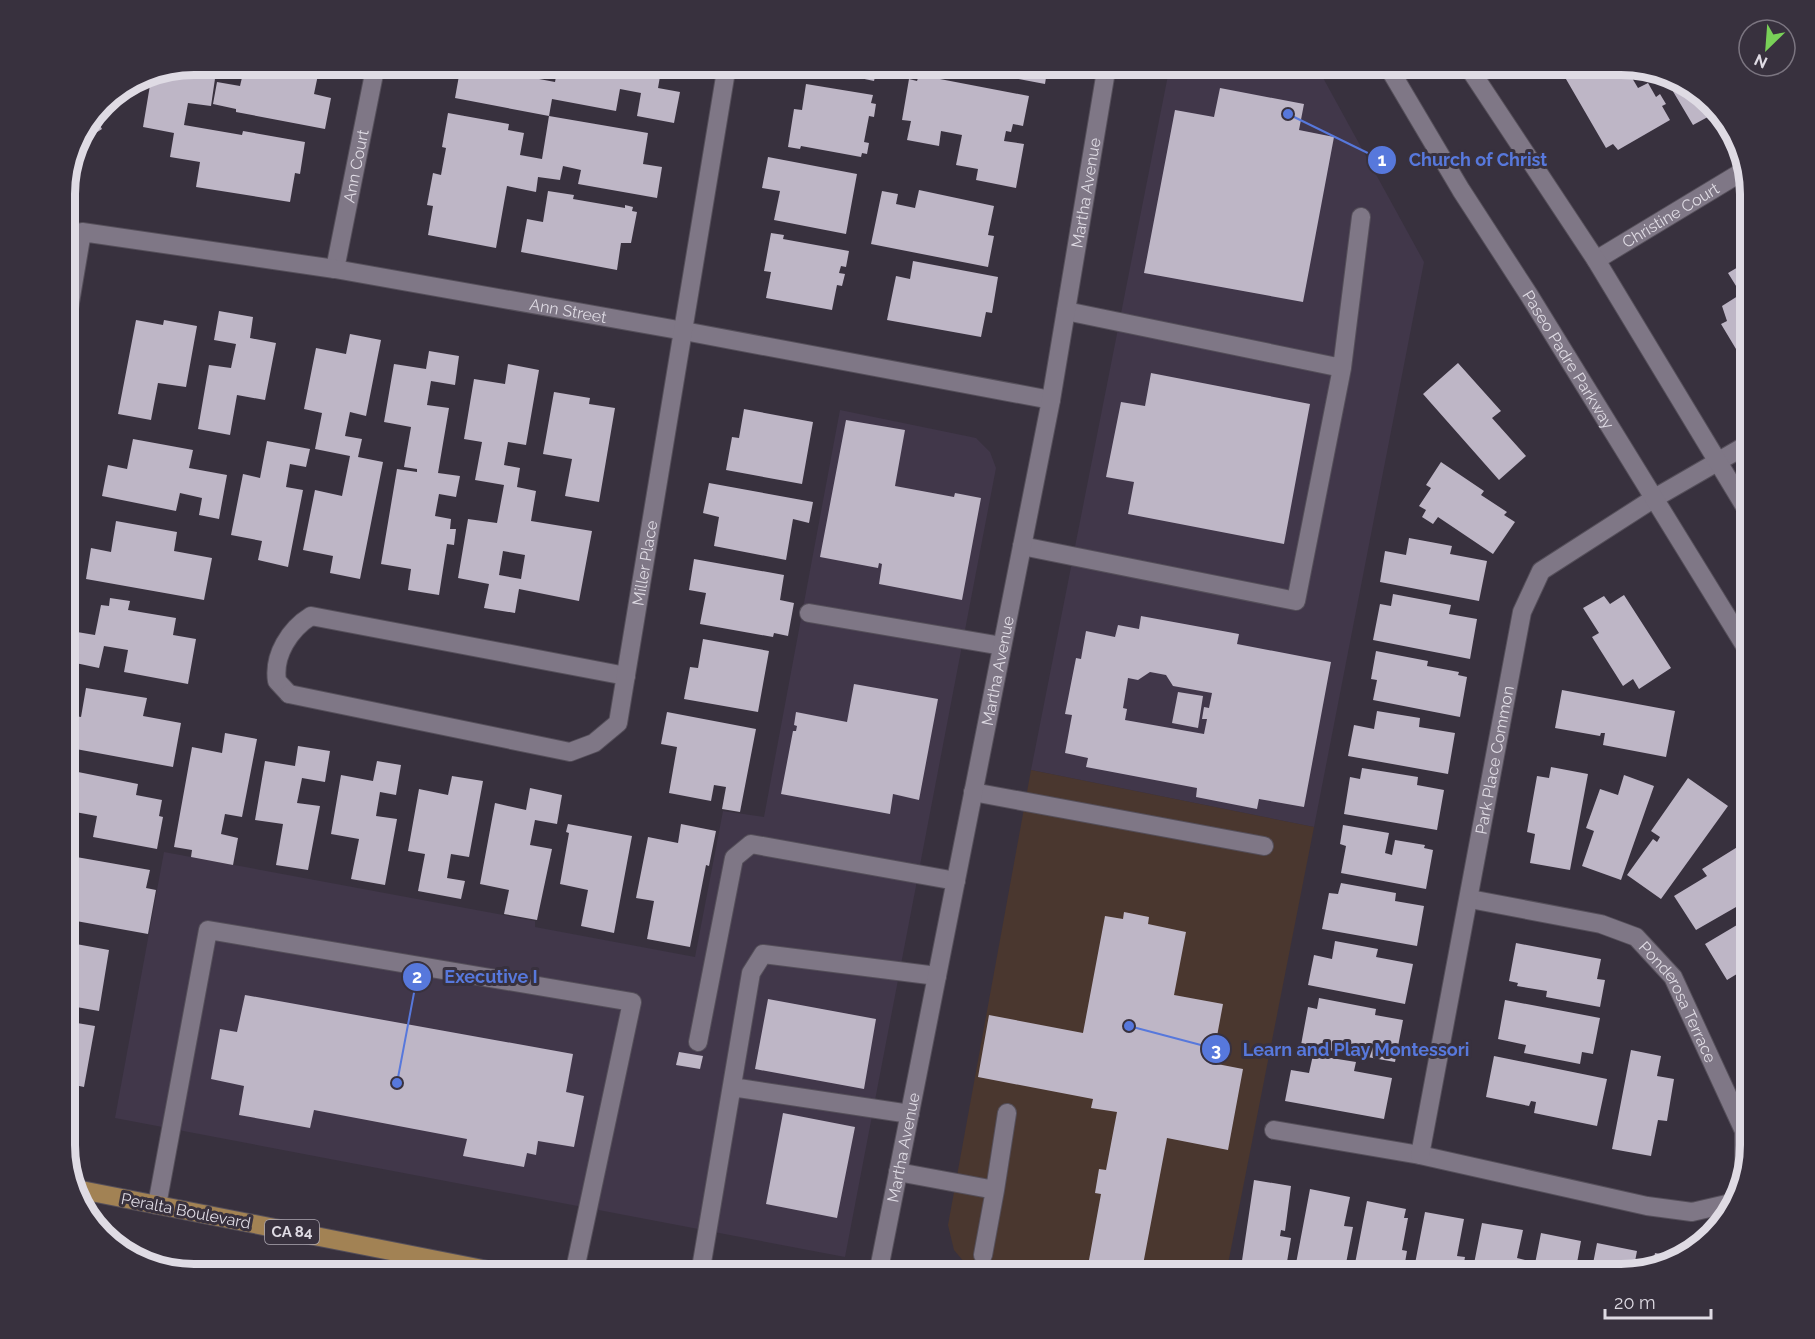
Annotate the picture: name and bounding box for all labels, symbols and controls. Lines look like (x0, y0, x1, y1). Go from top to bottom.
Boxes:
north arrow (1737, 18, 1797, 78)
text: N (1751, 50, 1770, 72)
street label: Ann Court (339, 127, 372, 204)
street label: Martha Avenue (1067, 136, 1104, 249)
callout: Church of Christ (1367, 142, 1560, 178)
text: 1 (1378, 149, 1387, 170)
text: Church of Christ (1409, 149, 1547, 170)
street label: Christine Court (1619, 178, 1723, 252)
street label: Paseo Padre Parkway (1519, 287, 1619, 433)
street label: Ann Street (528, 294, 609, 327)
street label: Miller Place (628, 519, 661, 607)
street label: Martha Avenue (977, 614, 1018, 727)
street label: Park Place Common (1471, 684, 1517, 836)
street label: Ponderosa Terrace (1635, 937, 1721, 1065)
callout: Executive I (402, 959, 549, 995)
text: 2 (412, 966, 422, 987)
text: Executive I (444, 966, 538, 987)
callout: Learn and Play Montessori (1201, 1031, 1482, 1067)
text: 3 (1211, 1039, 1221, 1060)
text: Learn and Play Montessori (1243, 1039, 1469, 1060)
street label: Martha Avenue (883, 1091, 923, 1204)
street label: Peralta Boulevard (120, 1189, 252, 1233)
road number: CA 84 (265, 1220, 319, 1244)
scale bar (1605, 1282, 1712, 1320)
text: 20 m (1614, 1292, 1656, 1313)

